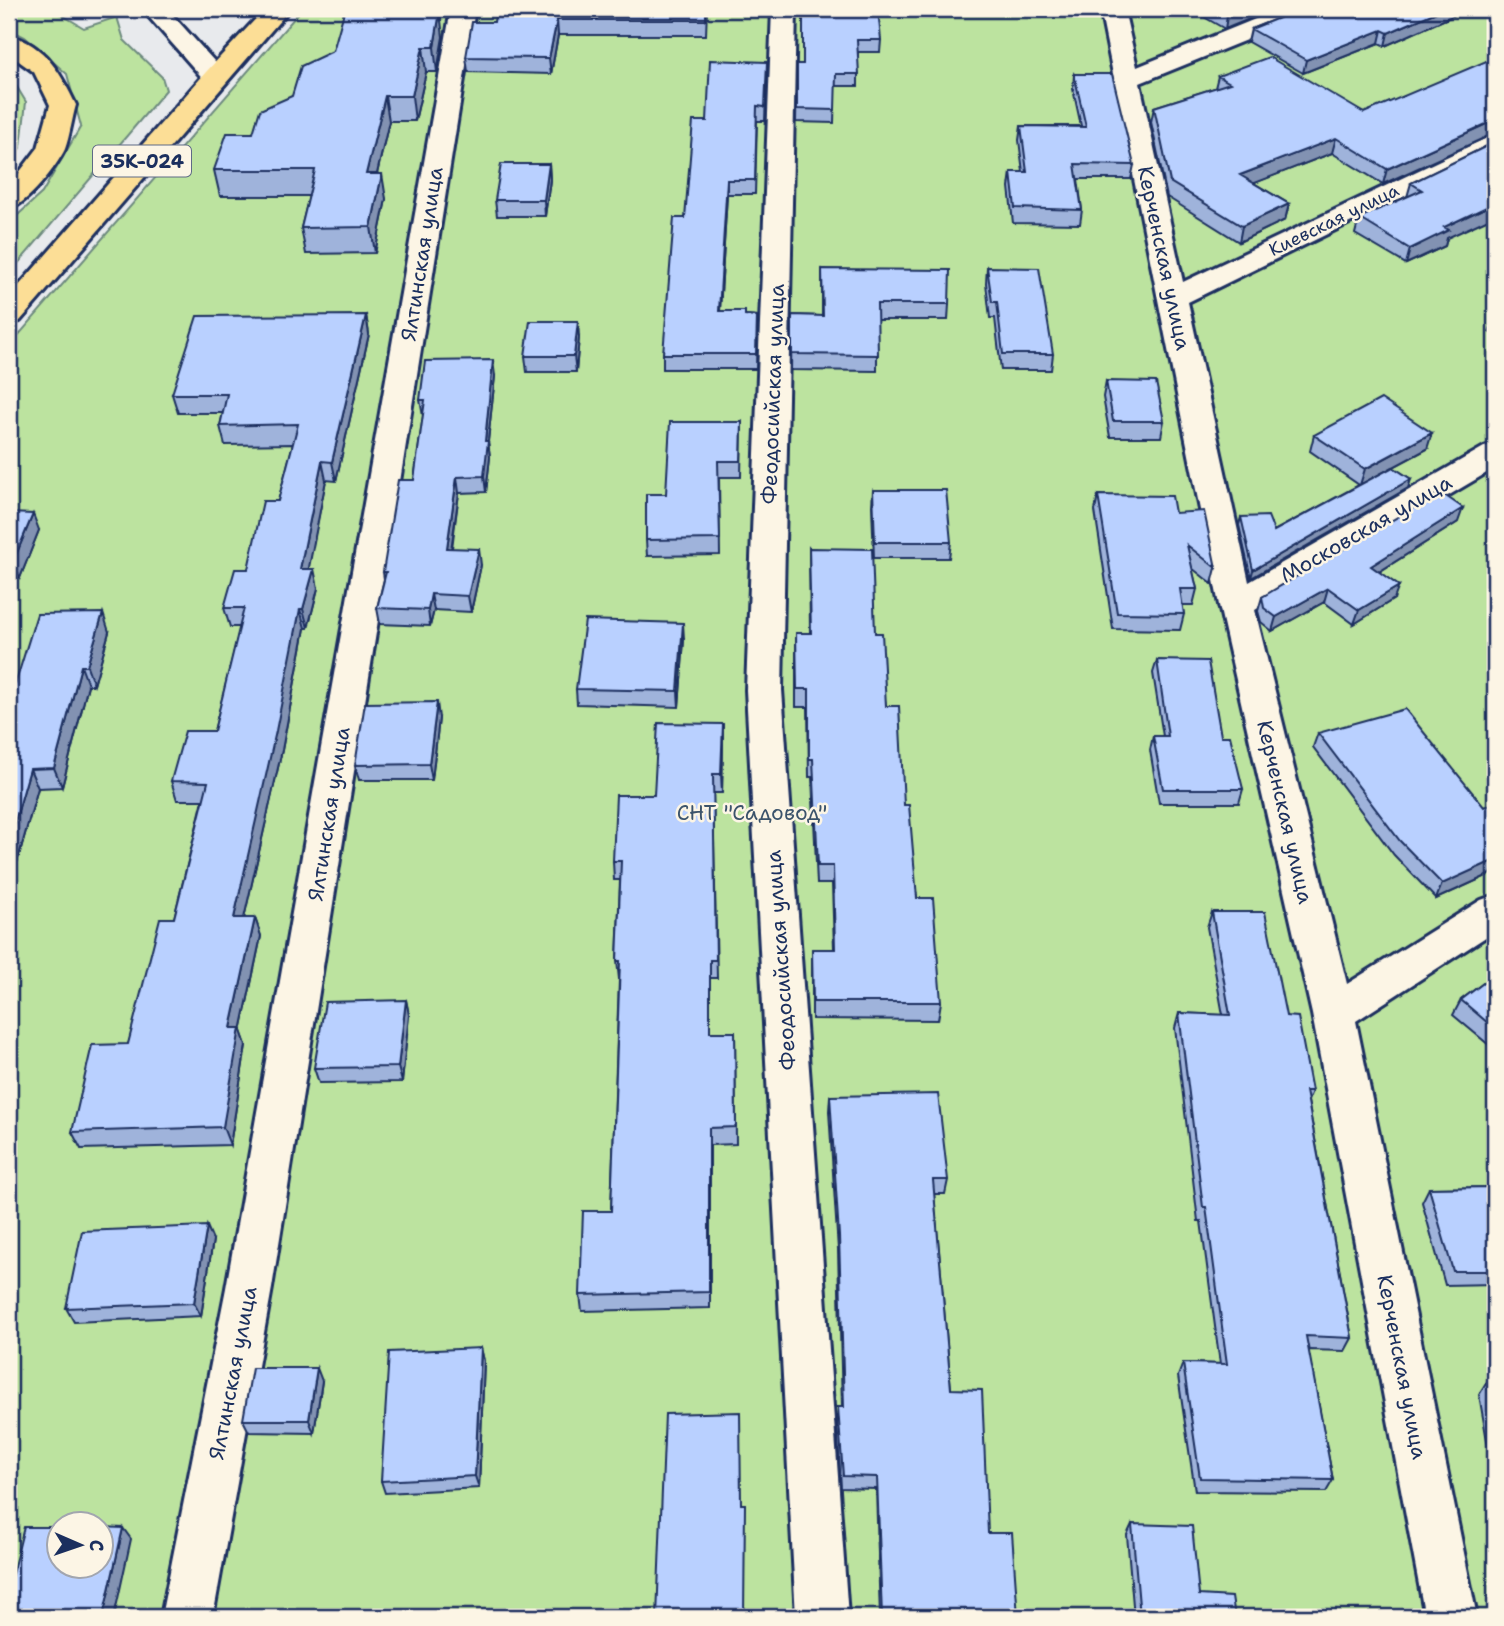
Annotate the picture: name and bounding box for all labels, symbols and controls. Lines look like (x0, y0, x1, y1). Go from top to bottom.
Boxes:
road number: 35К-024 (93, 146, 191, 176)
street label: Керченская улица (1131, 163, 1197, 353)
street label: Ялтинская улица (394, 165, 450, 343)
street label: Киевская улица (1265, 178, 1403, 262)
street label: Феодосийская улица (755, 283, 791, 505)
street label: Московская улица (1275, 468, 1457, 590)
street label: Керченская улица (1250, 717, 1320, 907)
street label: Ялтинская улица (301, 725, 357, 903)
park label: СНТ "Садовод" (677, 799, 827, 827)
street label: Феодосийская улица (759, 849, 803, 1071)
street label: Керченская улица (1370, 1272, 1434, 1462)
street label: Ялтинская улица (202, 1284, 264, 1462)
north arrow (46, 1510, 116, 1580)
text: С (84, 1539, 109, 1552)

